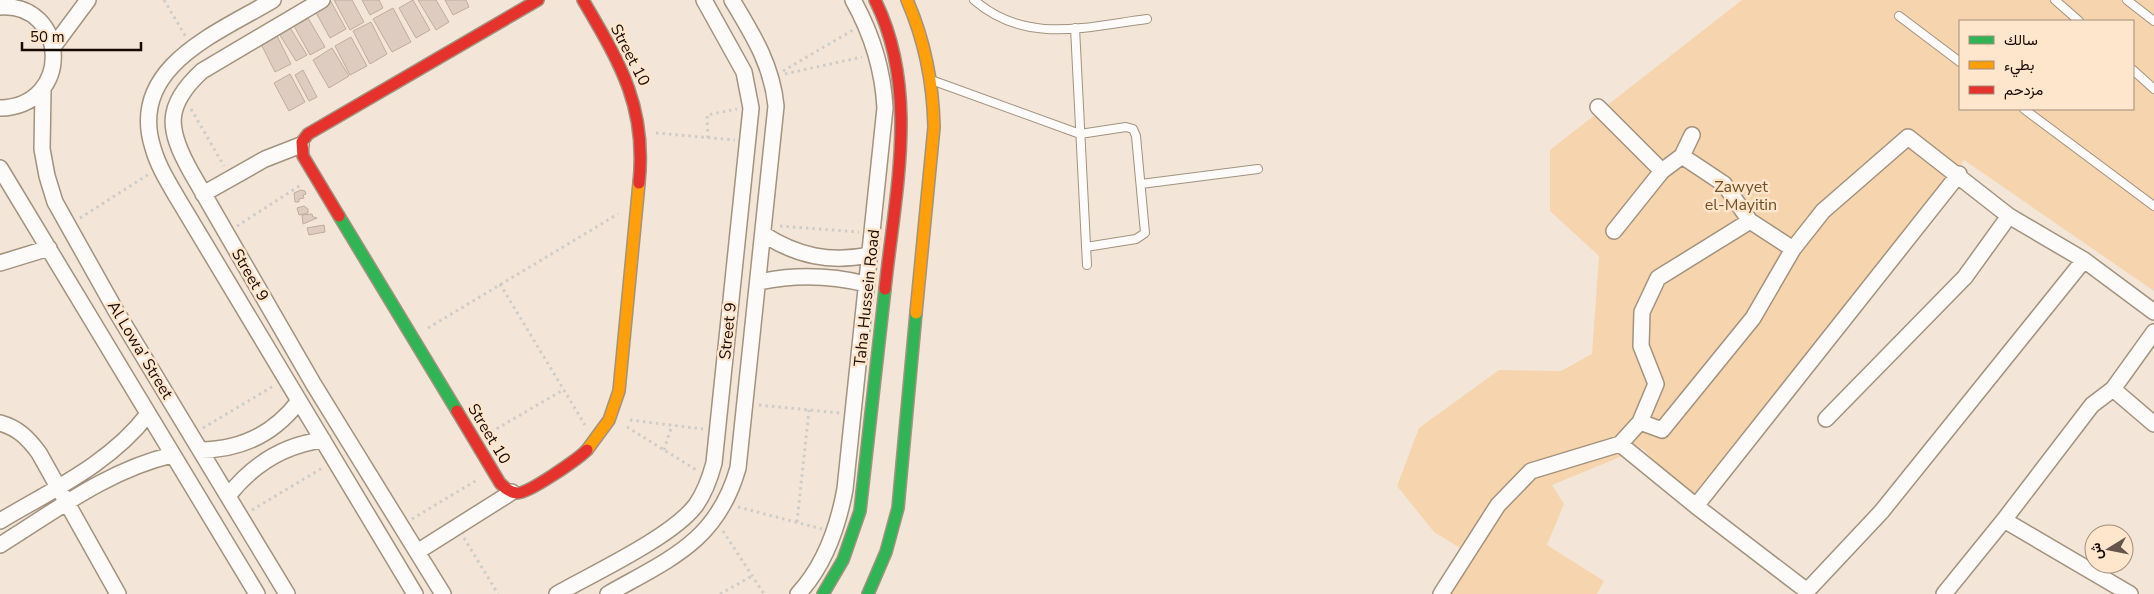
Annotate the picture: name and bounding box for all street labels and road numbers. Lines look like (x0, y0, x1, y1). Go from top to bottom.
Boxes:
street label: Street 10 (605, 20, 655, 90)
street label: Taha Hussein Road (849, 228, 885, 368)
street label: Street 9 (226, 245, 274, 305)
street label: Al Lowa' Street (102, 297, 178, 404)
street label: Street 9 (714, 301, 742, 361)
street label: Street 10 (462, 400, 516, 468)

